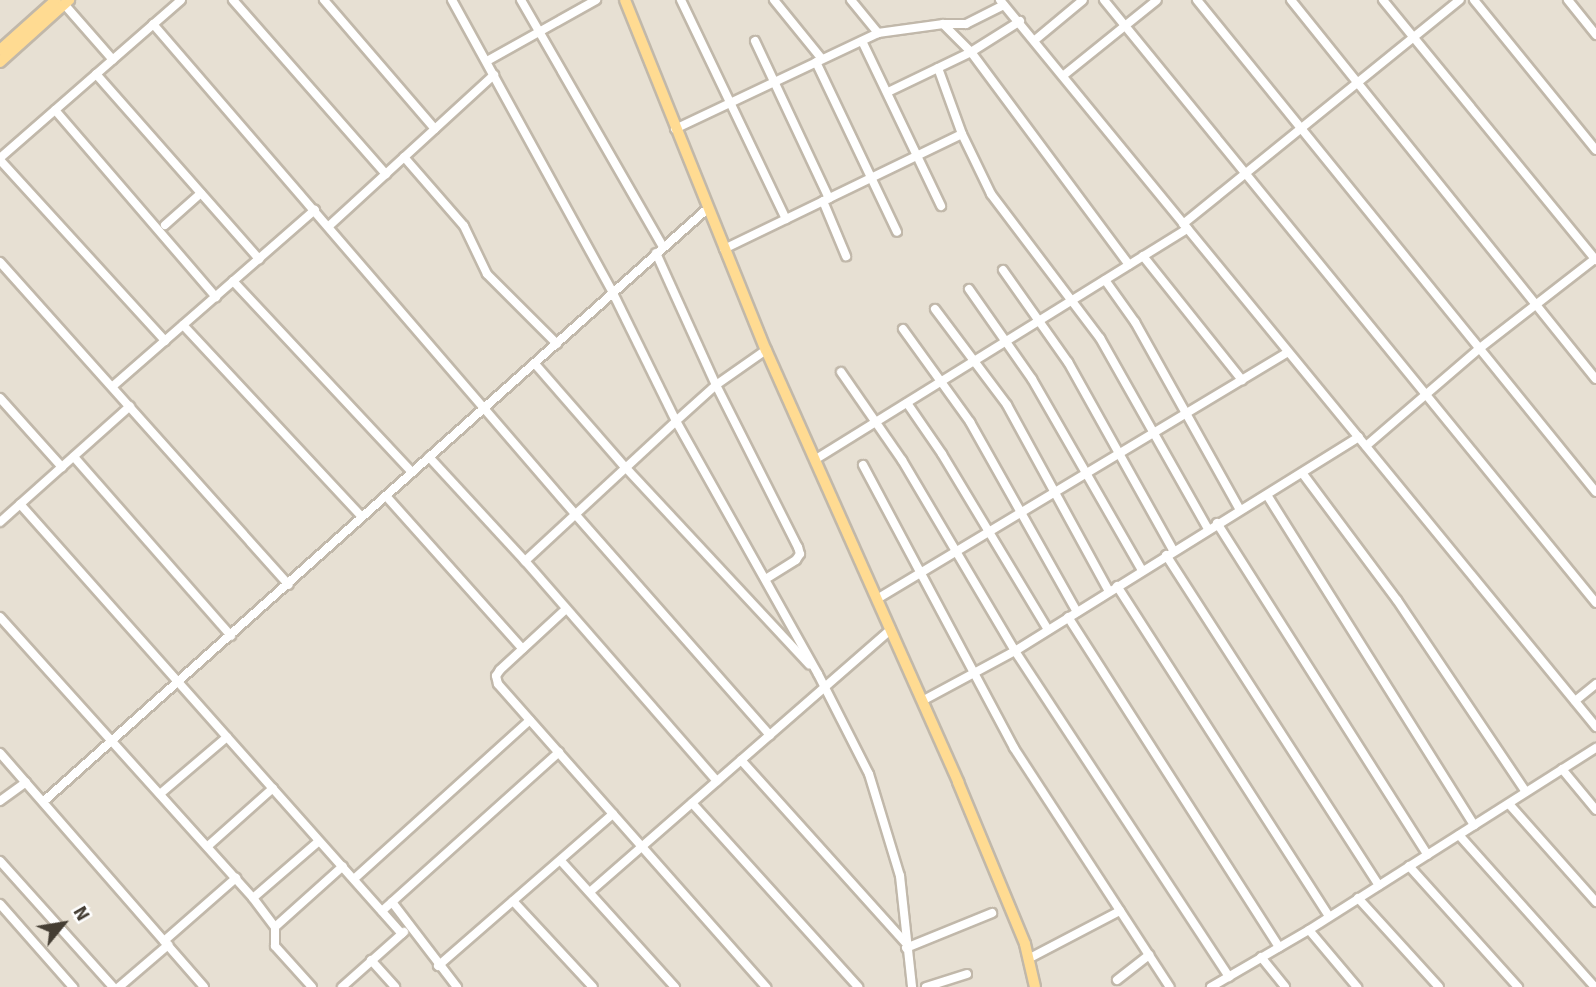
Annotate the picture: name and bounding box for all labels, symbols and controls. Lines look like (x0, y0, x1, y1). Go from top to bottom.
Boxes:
north arrow (28, 889, 98, 959)
text: N (67, 902, 95, 925)

